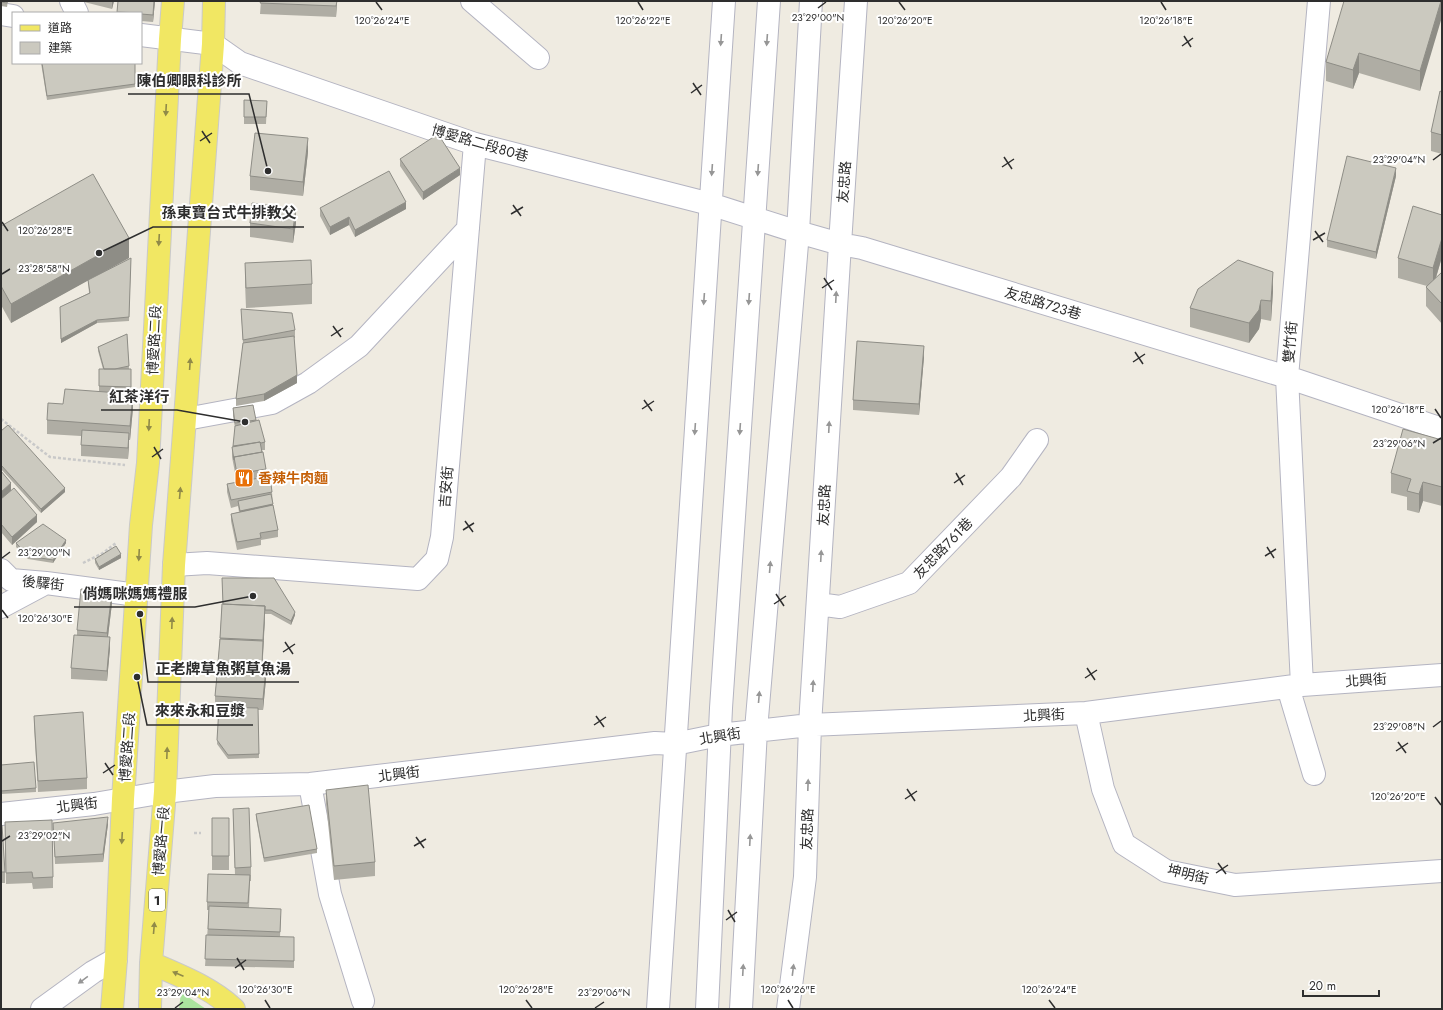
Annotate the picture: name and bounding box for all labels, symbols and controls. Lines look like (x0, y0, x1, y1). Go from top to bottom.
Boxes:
text: 23°29'00"N (792, 10, 844, 25)
legend (12, 12, 142, 64)
text: 120°26'24"E (355, 13, 409, 28)
text: 120°26'22"E (616, 13, 670, 28)
text: 120°26'20"E (877, 13, 933, 28)
text: 120°26'18"E (1139, 13, 1193, 28)
text: 道路 (48, 19, 72, 37)
one-way arrow (718, 34, 725, 46)
one-way arrow (763, 34, 770, 46)
text: 建築 (48, 39, 72, 57)
callout: 陳伯卿眼科診所 (128, 67, 249, 94)
text: 陳伯卿眼科診所 (136, 70, 242, 92)
one-way arrow (163, 104, 169, 117)
street label: 博愛路二段80巷 (429, 120, 531, 166)
text: 23°29'04"N (1373, 152, 1425, 167)
street label: 友忠路 (833, 160, 855, 204)
one-way arrow (709, 164, 716, 176)
one-way arrow (754, 164, 761, 176)
callout: 孫東寶台式牛排教父 (153, 200, 304, 227)
text: 孫東寶台式牛排教父 (161, 202, 297, 224)
text: 120°26'28"E (18, 223, 72, 238)
one-way arrow (156, 234, 163, 246)
text: 23°28'58"N (18, 261, 70, 276)
street label: 友忠路723巷 (1002, 282, 1084, 324)
one-way arrow (833, 291, 840, 303)
one-way arrow (700, 293, 707, 305)
one-way arrow (746, 293, 753, 305)
street label: 博愛路二段 (142, 305, 166, 375)
street label: 雙竹街 (1278, 320, 1302, 364)
one-way arrow (186, 358, 193, 370)
callout: 紅茶洋行 (101, 383, 177, 410)
text: 紅茶洋行 (109, 386, 169, 408)
text: 120°26'18"E (1371, 402, 1425, 417)
one-way arrow (146, 419, 153, 431)
one-way arrow (825, 421, 832, 433)
one-way arrow (692, 423, 699, 435)
one-way arrow (737, 423, 744, 435)
text: 23°29'06"N (1373, 436, 1425, 451)
street label: 吉安街 (434, 465, 458, 509)
restaurant icon: 香辣牛肉麵 (233, 467, 255, 489)
place label: 香辣牛肉麵 (258, 468, 328, 488)
street label: 友忠路 (813, 484, 835, 526)
one-way arrow (176, 487, 183, 499)
street label: 友忠路761巷 (909, 513, 977, 583)
text: 23°29'00"N (18, 545, 70, 560)
one-way arrow (136, 549, 142, 562)
one-way arrow (817, 550, 824, 563)
one-way arrow (766, 561, 773, 573)
street label: 後驛街 (21, 571, 65, 595)
callout: 俏媽咪媽媽禮服 (74, 580, 195, 607)
text: 俏媽咪媽媽禮服 (82, 583, 188, 605)
text: 120°26'30"E (18, 611, 72, 626)
one-way arrow (169, 616, 175, 629)
callout: 正老牌草魚粥草魚湯 (148, 655, 299, 682)
text: 正老牌草魚粥草魚湯 (155, 658, 291, 680)
street label: 北興街 (1344, 669, 1388, 691)
one-way arrow (810, 679, 816, 692)
one-way arrow (755, 691, 762, 703)
callout: 來來永和豆漿 (147, 698, 253, 725)
text: 來來永和豆漿 (155, 700, 245, 722)
street label: 北興街 (1023, 704, 1065, 726)
street label: 博愛路二段 (115, 711, 139, 783)
text: 23°29'08"N (1373, 719, 1425, 734)
street label: 北興街 (698, 723, 742, 749)
one-way arrow (164, 746, 170, 759)
street label: 北興街 (377, 762, 421, 786)
one-way arrow (805, 778, 811, 791)
text: 120°26'20"E (1370, 789, 1426, 804)
street label: 北興街 (55, 793, 99, 817)
street label: 博愛路一段 (148, 805, 174, 877)
street label: 友忠路 (796, 808, 818, 850)
text: 23°29'02"N (18, 828, 70, 843)
one-way arrow (118, 832, 125, 844)
one-way arrow (747, 833, 753, 846)
street label: 坤明街 (1165, 859, 1211, 889)
road number: 1 (149, 889, 165, 911)
one-way arrow (151, 922, 158, 934)
one-way arrow (739, 964, 746, 976)
one-way arrow (790, 964, 796, 976)
one-way arrow (171, 971, 183, 977)
scale bar (1303, 972, 1379, 998)
one-way arrow (77, 976, 88, 984)
text: 20 m (1309, 977, 1336, 995)
text: 120°26'30"E (238, 982, 292, 997)
text: 120°26'28"E (499, 982, 553, 997)
text: 120°26'26"E (761, 982, 815, 997)
text: 120°26'24"E (1022, 982, 1076, 997)
text: 23°29'04"N (157, 985, 209, 1000)
text: 23°29'06"N (578, 985, 630, 1000)

